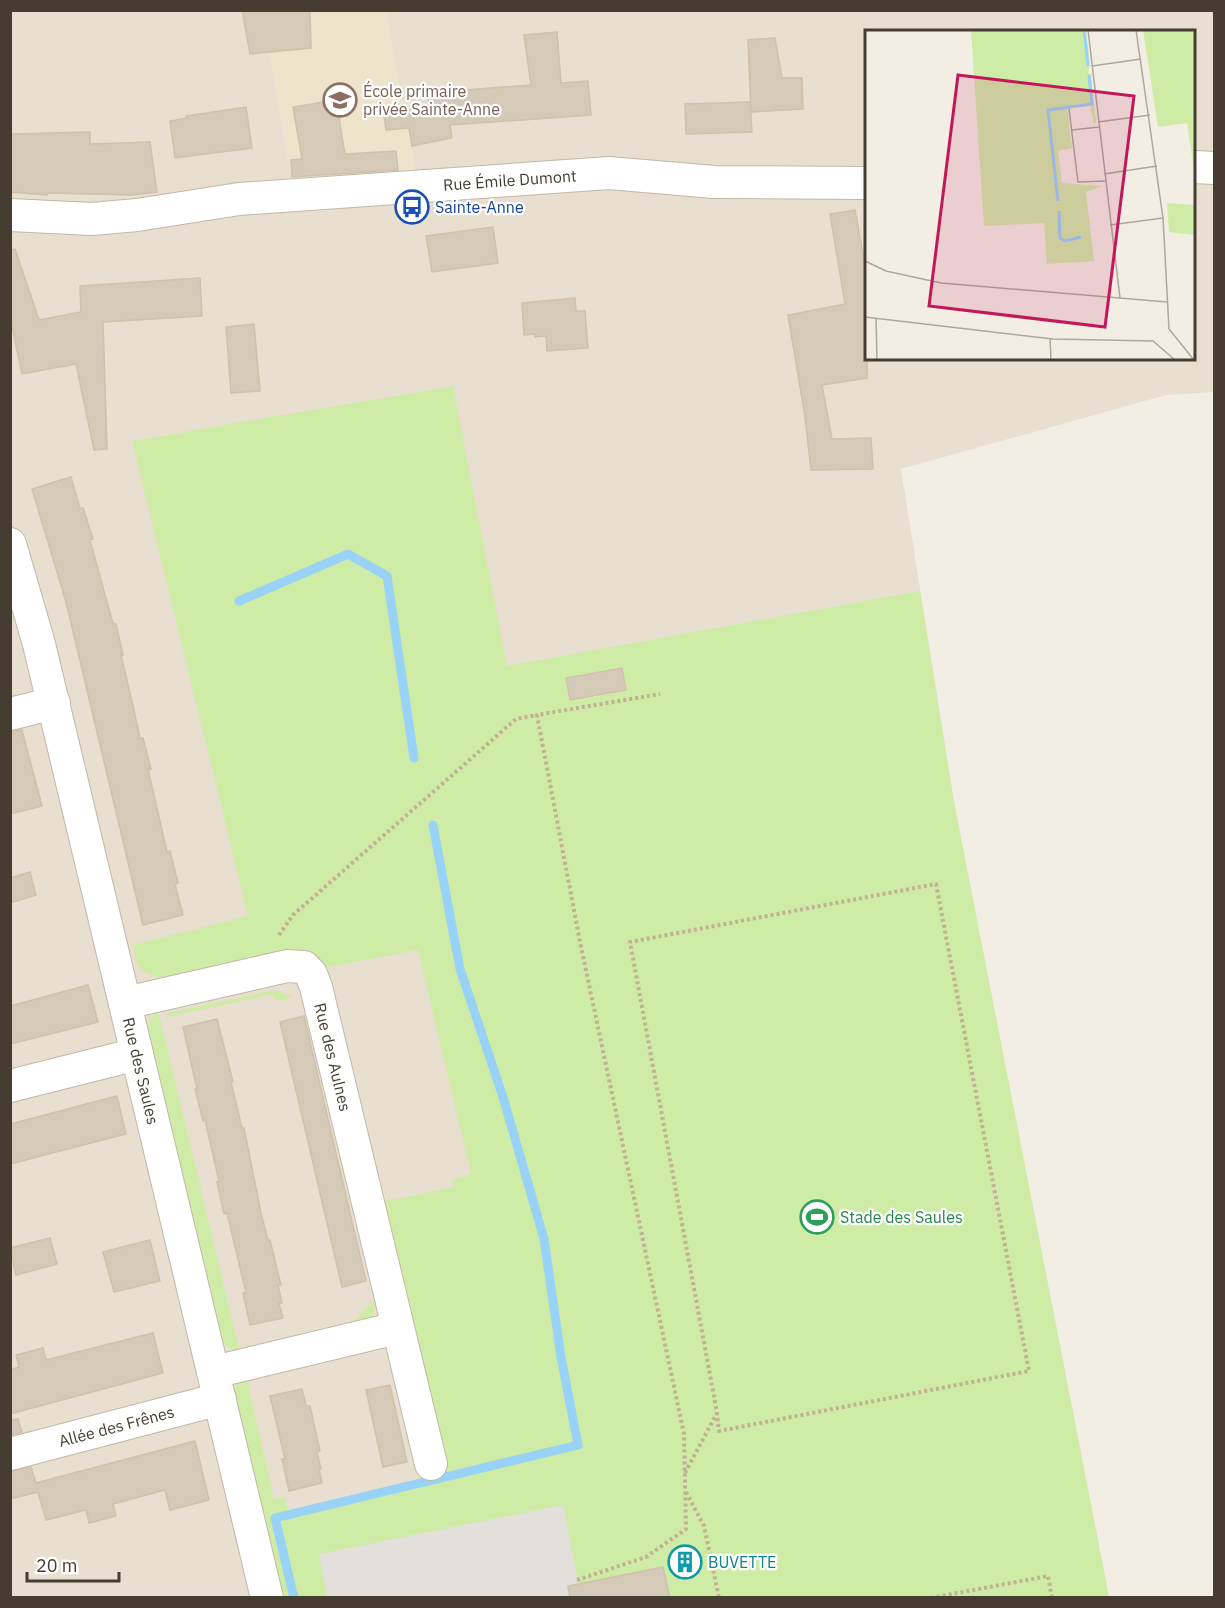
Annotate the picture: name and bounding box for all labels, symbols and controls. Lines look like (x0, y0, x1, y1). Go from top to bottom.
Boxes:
inset map (865, 30, 1195, 360)
place label: École primaire privée Sainte-Anne (363, 80, 500, 119)
school or university icon: École primaire privée Sainte-Anne (322, 82, 358, 118)
street label: Rue Émile Dumont (442, 165, 577, 195)
bus stop icon: Sainte-Anne (394, 189, 430, 225)
place label: Sainte-Anne (435, 197, 524, 217)
street label: Rue des Aulnes (310, 1001, 356, 1113)
street label: Rue des Saules (119, 1015, 163, 1126)
sports icon: Stade des Saules (799, 1199, 835, 1235)
place label: Stade des Saules (840, 1207, 963, 1227)
street label: Allée des Frênes (56, 1401, 176, 1451)
building icon: BUVETTE (667, 1544, 703, 1580)
scale bar (27, 1545, 118, 1583)
place label: BUVETTE (708, 1552, 776, 1572)
text: 20 m (36, 1554, 78, 1577)

